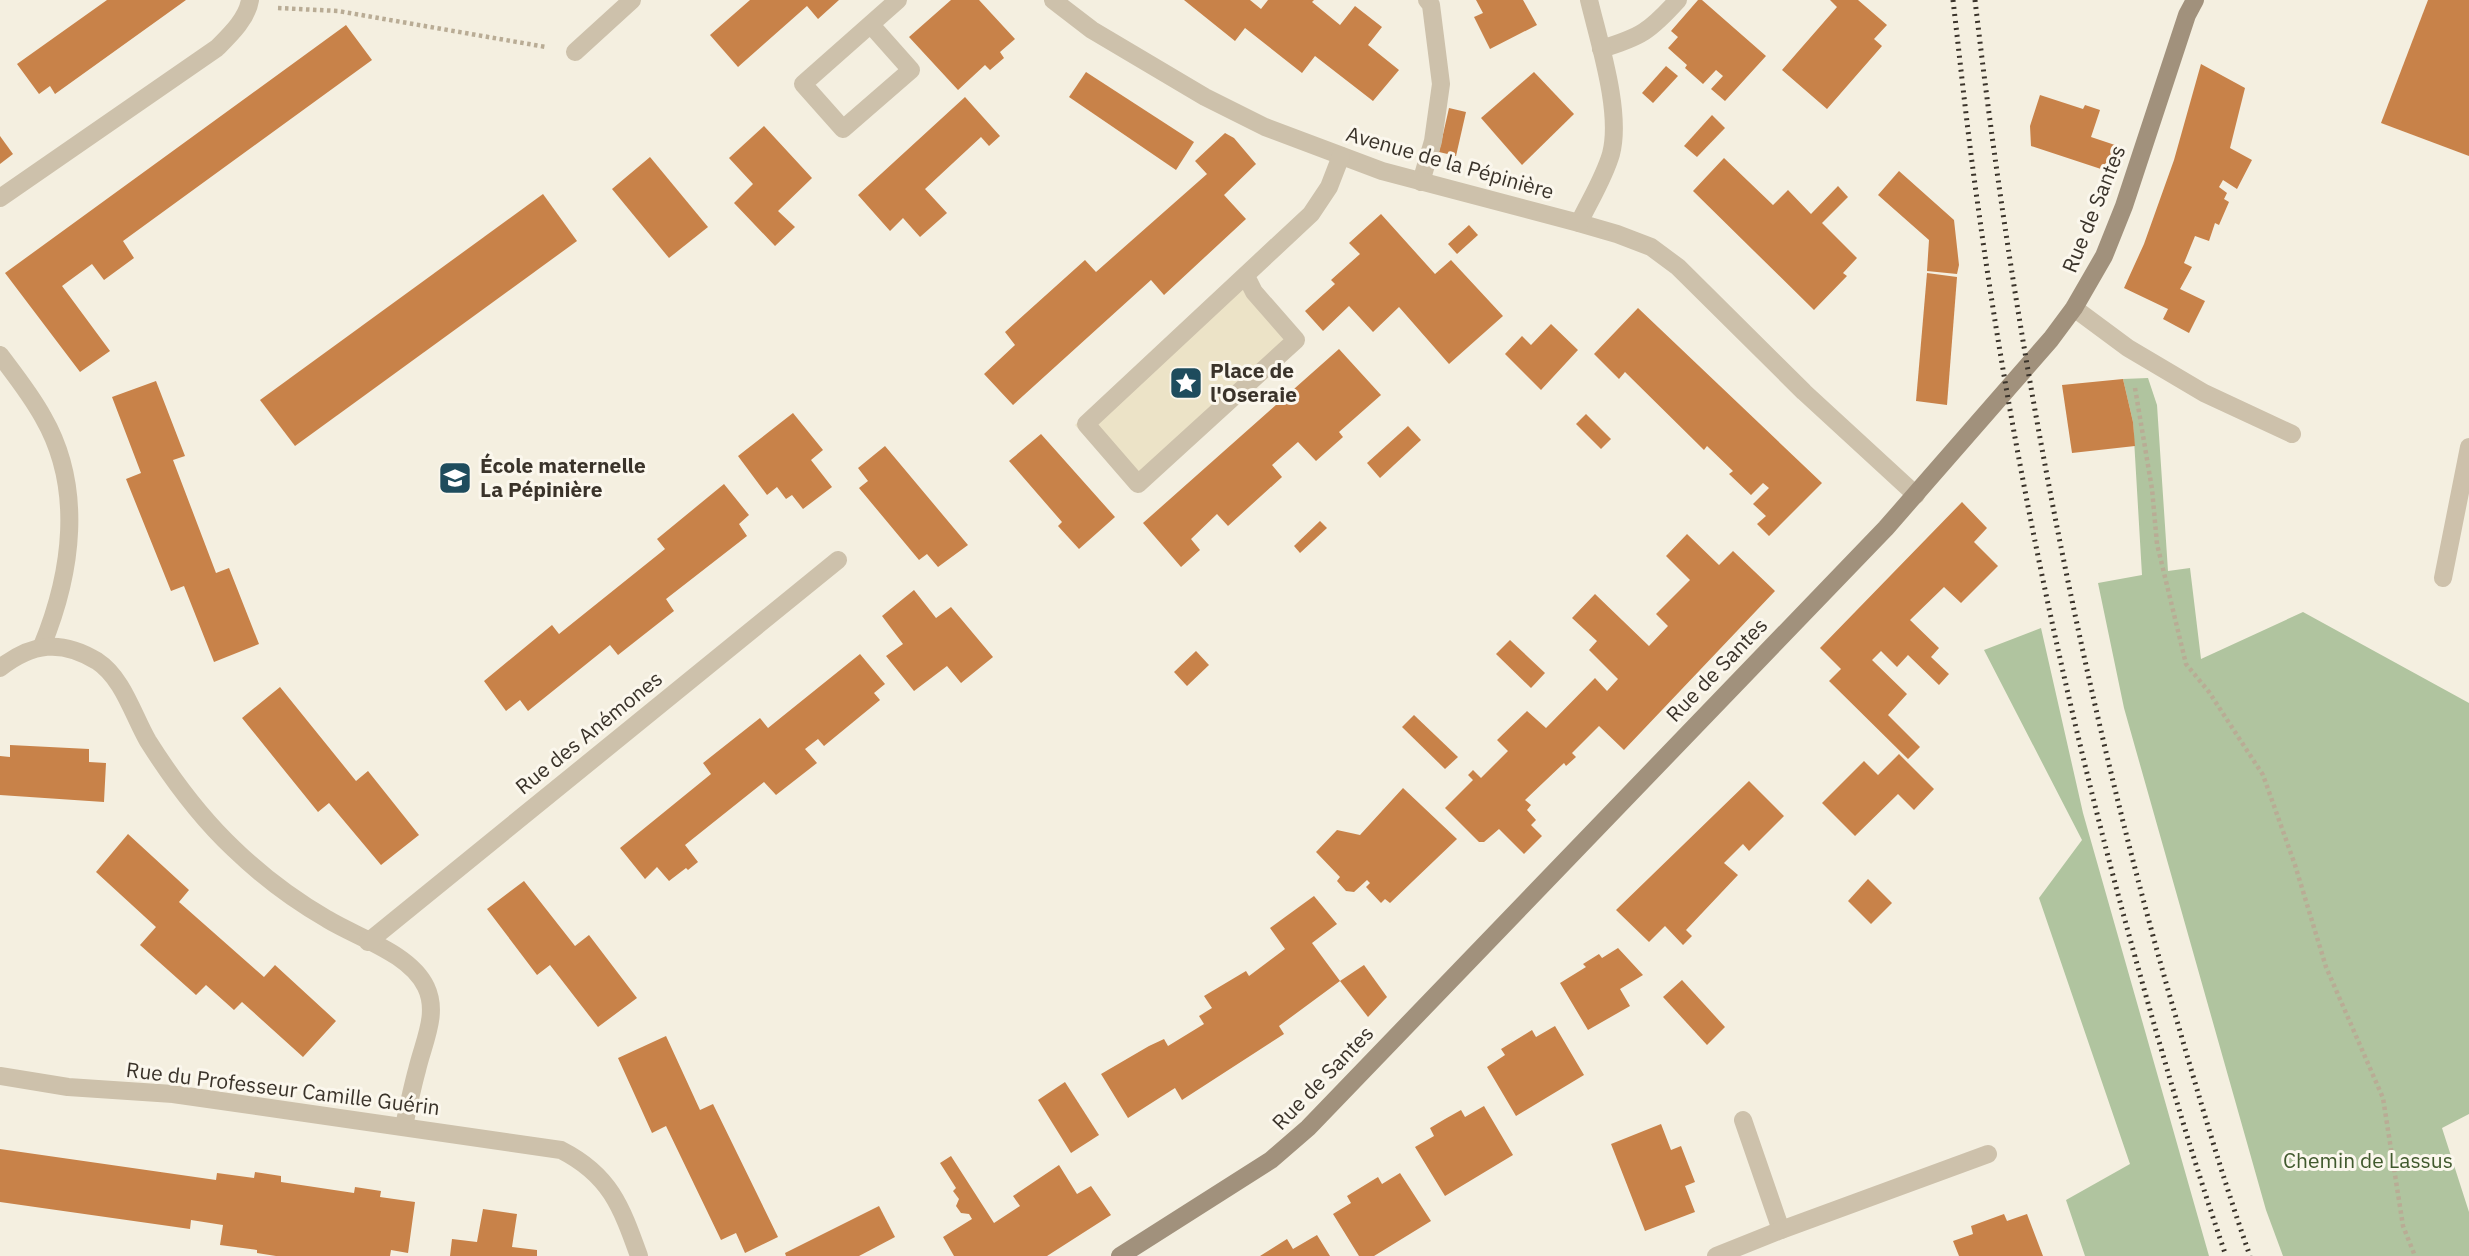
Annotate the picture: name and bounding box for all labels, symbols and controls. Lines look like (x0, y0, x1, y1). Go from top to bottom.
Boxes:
street label: Avenue de la Pépinière (1343, 119, 1557, 205)
street label: Rue de Santes (2055, 141, 2131, 276)
place label: Place de l'Oseraie (1210, 356, 1297, 408)
place icon: Place de l'Oseraie (1167, 364, 1205, 402)
place label: École maternelle La Pépinière (480, 451, 646, 503)
school or university icon: École maternelle La Pépinière (436, 459, 474, 497)
street label: Rue de Santes (1659, 611, 1773, 728)
street label: Rue des Anémones (509, 664, 668, 800)
street label: Rue de Santes (1265, 1019, 1379, 1136)
street label: Rue du Professeur Camille Guérin (125, 1055, 442, 1121)
park label: Chemin de Lassus (2283, 1146, 2453, 1174)

